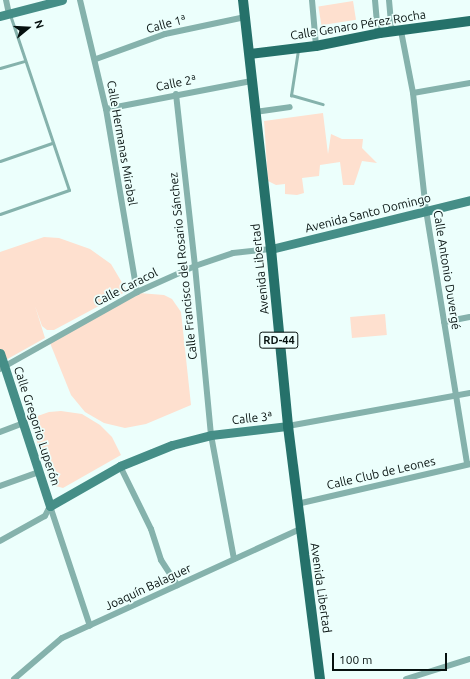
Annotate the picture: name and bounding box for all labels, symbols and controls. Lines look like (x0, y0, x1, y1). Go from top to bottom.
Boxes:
street label: Calle Genaro Pérez Rocha (289, 7, 427, 43)
north arrow (8, 8, 48, 48)
street label: Calle 1ª (145, 12, 187, 36)
text: N (32, 19, 46, 30)
street label: Calle 2ª (155, 72, 197, 94)
street label: Calle Hermanas Mirabal (104, 79, 140, 207)
street label: Calle Francisco del Rosario Sánchez (166, 172, 200, 360)
street label: Avenida Santo Domingo (304, 190, 432, 236)
street label: Calle Antonio Duvergé (430, 209, 464, 331)
street label: Avenida Libertad (248, 223, 272, 315)
street label: Calle Caracol (92, 265, 160, 309)
road number: RD-44 (259, 331, 299, 349)
street label: Calle Gregorio Luperón (11, 365, 63, 487)
street label: Calle 3ª (231, 409, 273, 427)
street label: Calle Club de Leones (325, 453, 437, 493)
street label: Avenida Libertad (308, 542, 334, 634)
street label: Joaquín Balaguer (103, 561, 193, 613)
scale bar (334, 645, 449, 671)
text: 100 m (339, 653, 372, 666)

